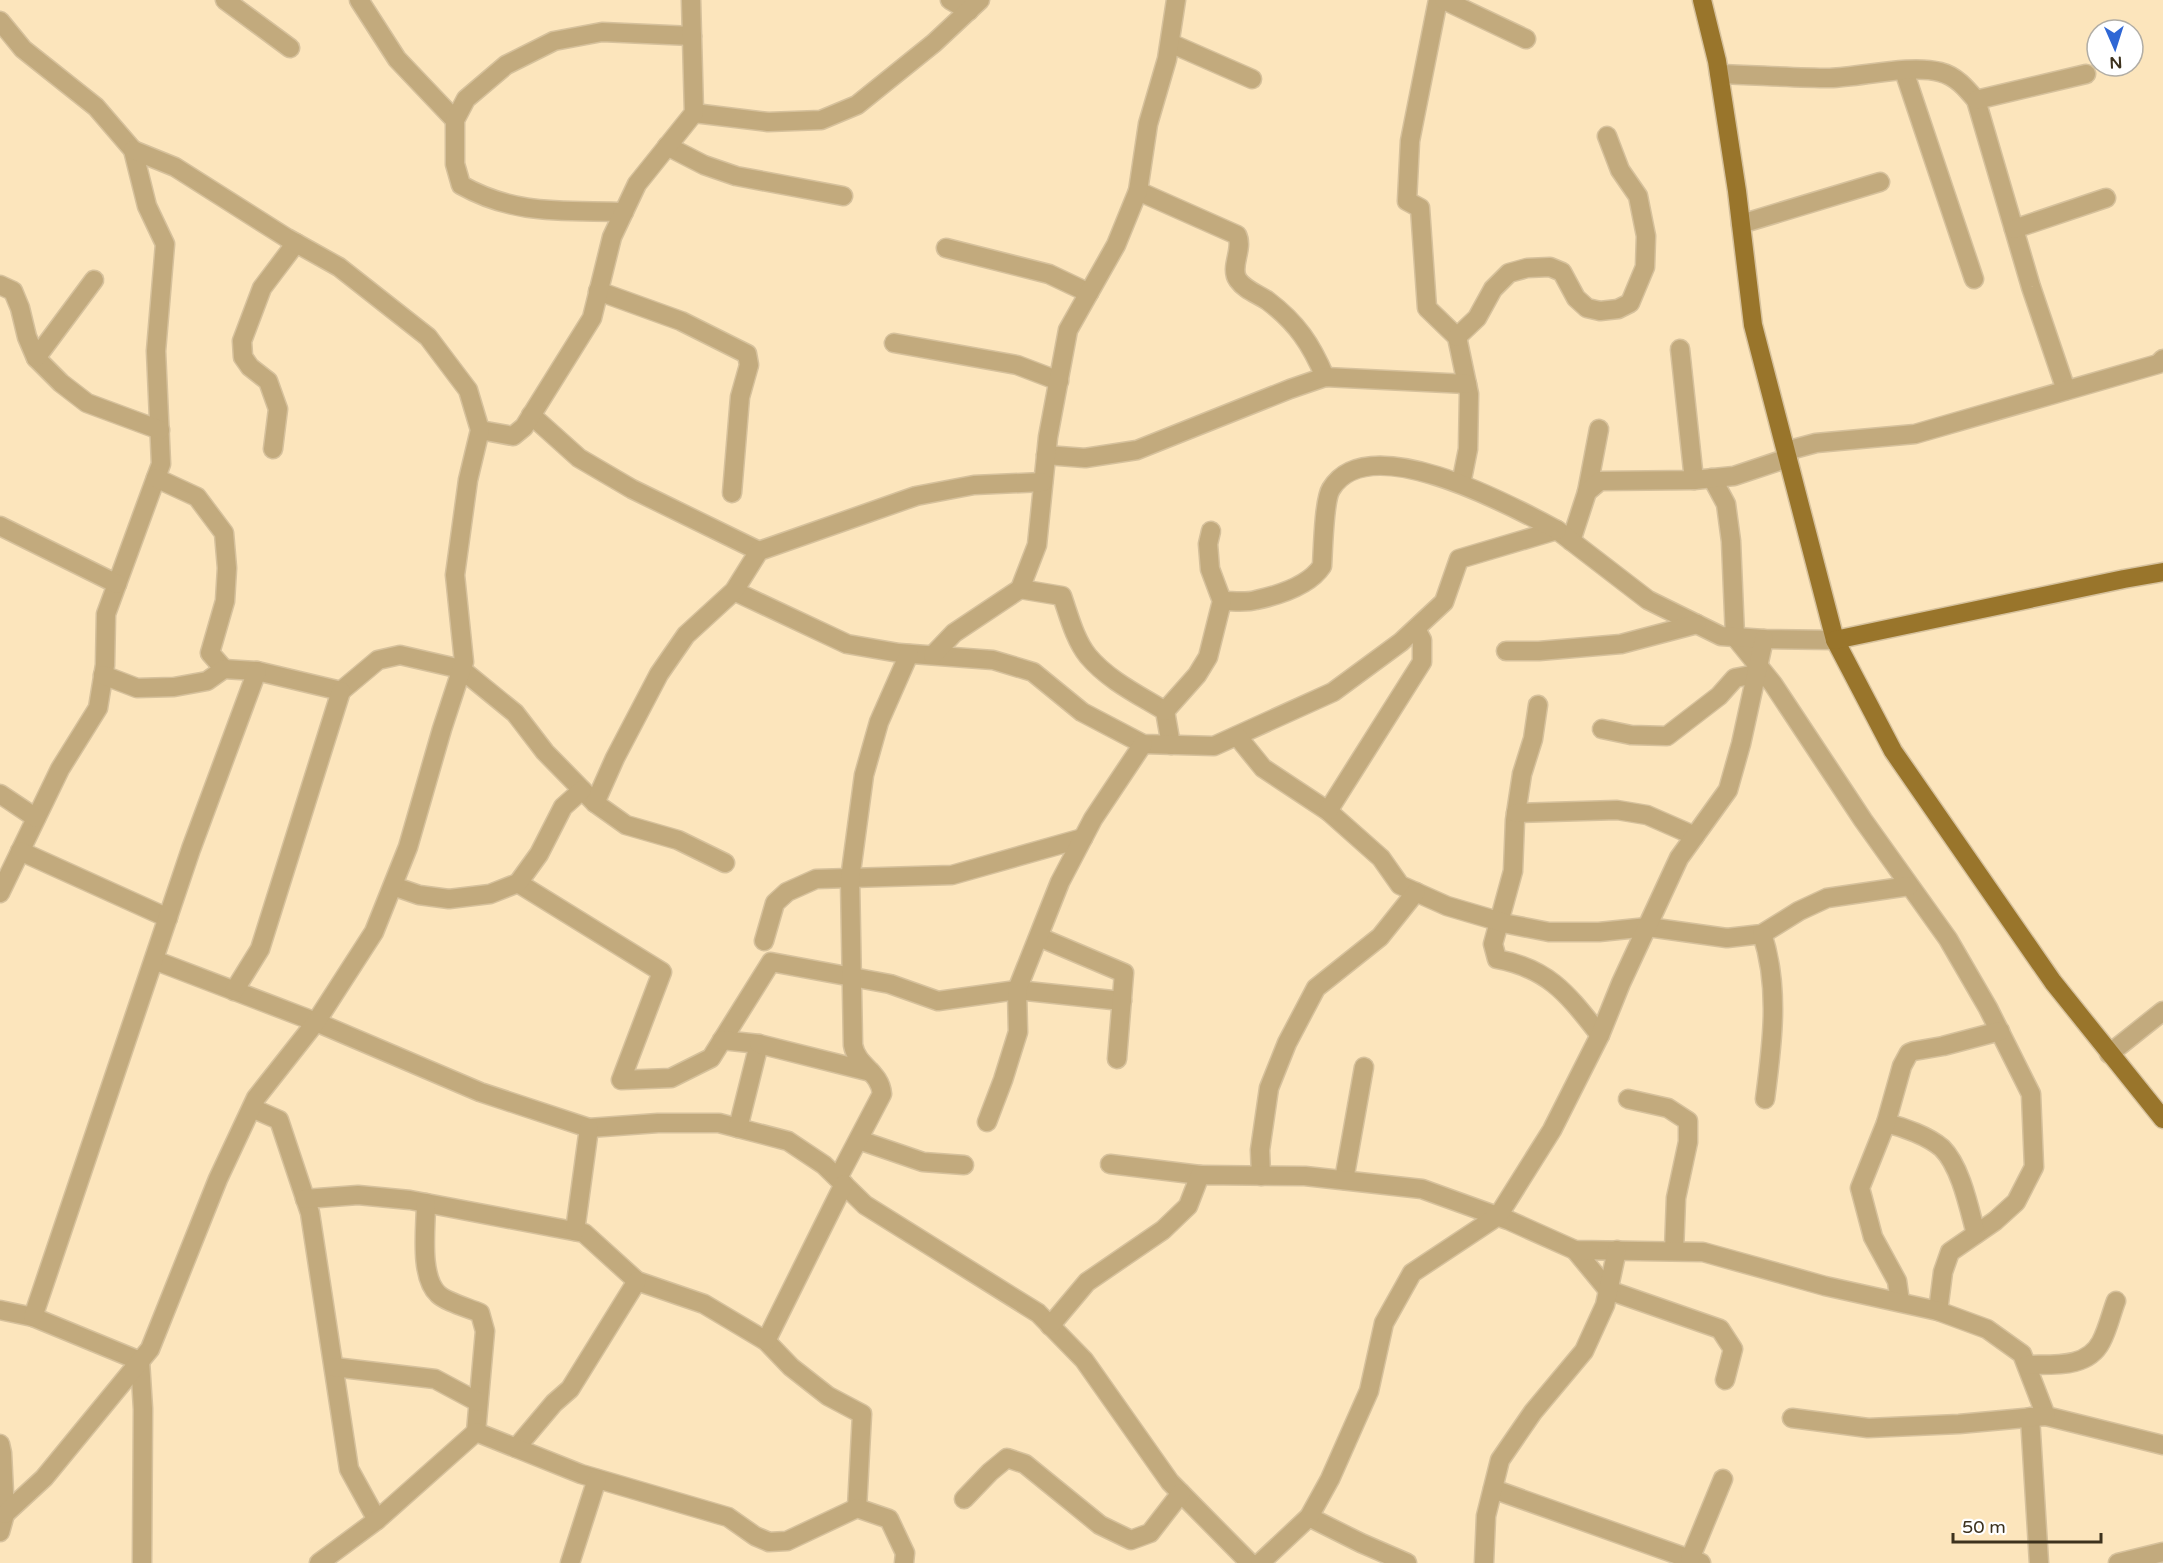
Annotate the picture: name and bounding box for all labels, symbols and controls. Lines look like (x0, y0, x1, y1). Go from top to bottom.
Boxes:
north arrow (2085, 18, 2145, 78)
text: N (2109, 52, 2123, 72)
scale bar (1953, 1506, 2102, 1544)
text: 50 m (1962, 1516, 2006, 1538)

